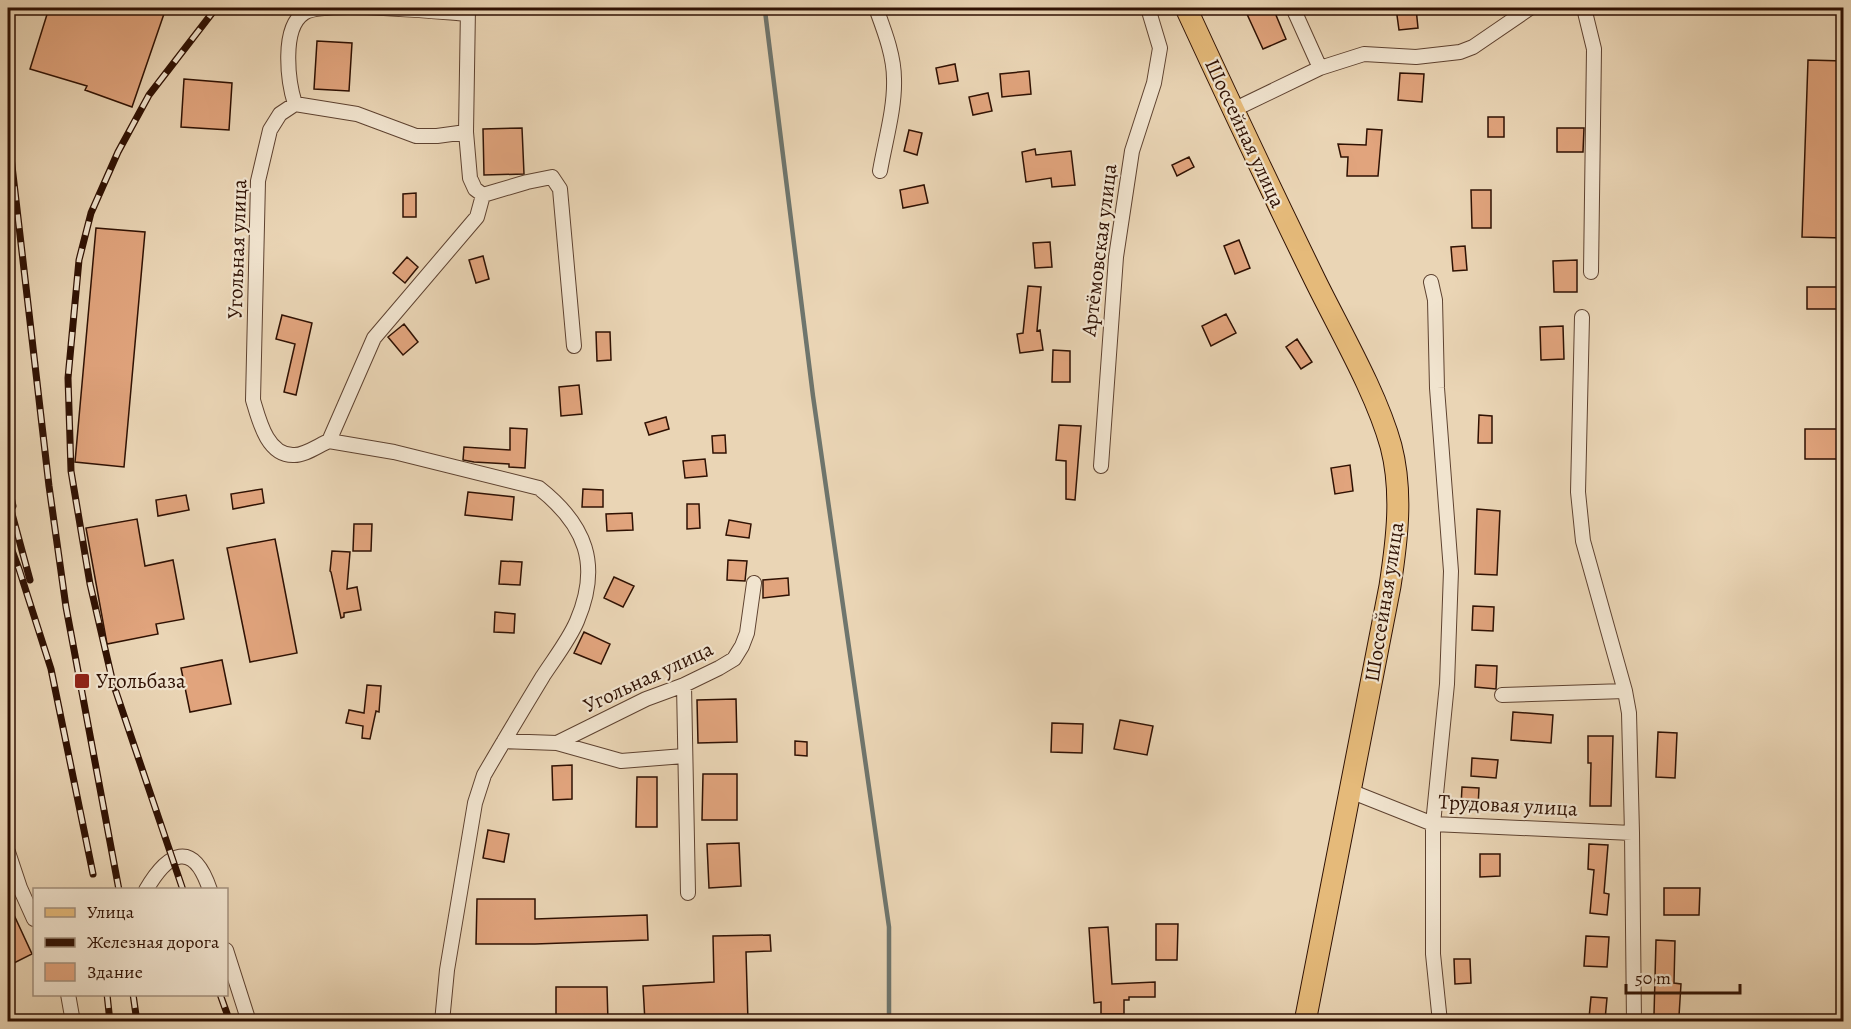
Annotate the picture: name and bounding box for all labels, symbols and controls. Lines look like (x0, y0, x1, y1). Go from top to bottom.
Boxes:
street label: Шоссейная улица (1198, 54, 1292, 213)
street label: Артёмовская улица (1074, 162, 1124, 339)
street label: Угольная улица (221, 178, 253, 320)
street label: Шоссейная улица (1358, 520, 1411, 684)
street label: Угольная улица (579, 635, 718, 719)
place label: Угольбаза (96, 667, 186, 695)
marker: Угольбаза (73, 672, 91, 690)
street label: Трудовая улица (1438, 787, 1579, 823)
legend (33, 888, 228, 996)
text: Улица (87, 900, 135, 924)
text: Железная дорога (87, 930, 220, 954)
scale bar (1626, 957, 1740, 995)
text: Здание (87, 960, 143, 984)
text: 50 m (1635, 966, 1671, 990)

